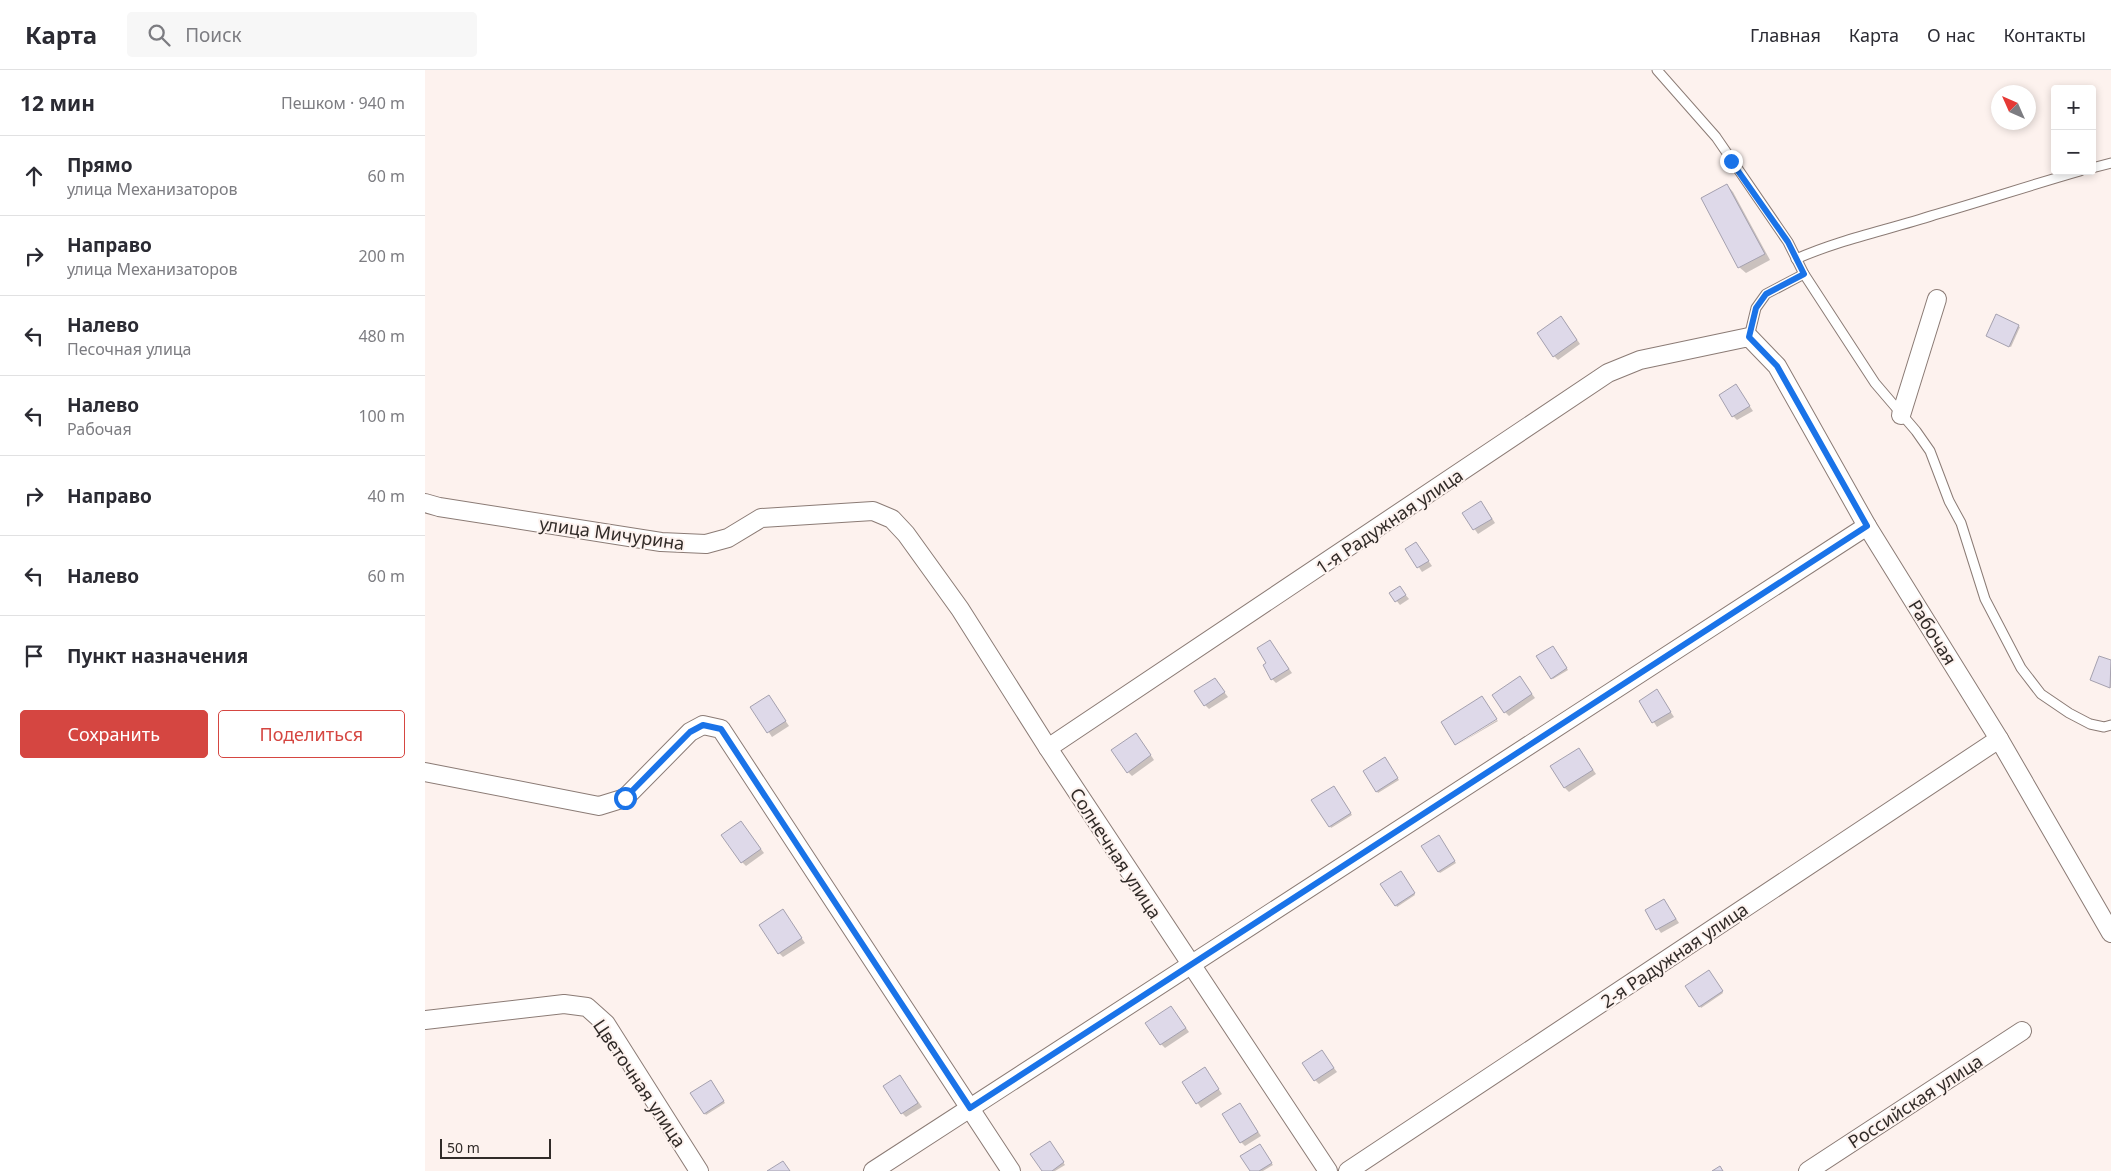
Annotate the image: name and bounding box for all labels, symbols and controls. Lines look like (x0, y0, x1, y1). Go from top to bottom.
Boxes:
search box (127, 12, 477, 57)
text: Карта (25, 18, 97, 51)
icon: search (145, 21, 173, 49)
text: Поиск (185, 22, 242, 48)
text: Главная (1750, 23, 1821, 47)
text: Карта (1849, 23, 1899, 47)
text: О нас (1927, 23, 1975, 47)
text: Контакты (2003, 23, 2086, 47)
north arrow (1991, 85, 2036, 130)
map controls (2051, 85, 2096, 175)
button: + (2051, 85, 2096, 130)
text: 12 мин (20, 89, 95, 117)
text: Пешком · 940 m (281, 92, 405, 114)
button: − (2051, 130, 2096, 175)
route end (1720, 150, 1743, 173)
text: Прямо (67, 152, 133, 178)
icon: ahead (20, 162, 48, 190)
text: 60 m (368, 165, 405, 187)
text: улица Механизаторов (67, 178, 238, 200)
text: Направо (67, 232, 152, 258)
icon: right (20, 242, 48, 270)
text: 200 m (358, 245, 405, 267)
text: улица Механизаторов (67, 258, 238, 280)
text: Налево (67, 312, 139, 338)
icon: left (20, 322, 48, 350)
text: 480 m (358, 325, 405, 347)
text: Песочная улица (67, 338, 192, 360)
text: Налево (67, 392, 139, 418)
icon: left (20, 402, 48, 430)
text: 100 m (358, 405, 405, 427)
text: Рабочая (67, 418, 132, 440)
street label: 1-я Радужная улица (1311, 463, 1467, 579)
icon: right (20, 482, 48, 510)
text: Направо (67, 483, 152, 509)
text: 40 m (368, 485, 405, 507)
street label: улица Мичурина (538, 511, 686, 555)
icon: left (20, 562, 48, 590)
text: Налево (67, 563, 139, 589)
text: 60 m (368, 565, 405, 587)
street label: Рабочая (1904, 595, 1962, 669)
icon: arrive (20, 642, 48, 670)
text: Пункт назначения (67, 643, 248, 669)
button: Сохранить (20, 710, 208, 758)
button: Поделиться (218, 710, 405, 758)
street label: Солнечная улица (1065, 783, 1167, 923)
route start (614, 787, 637, 810)
street label: 2-я Радужная улица (1596, 897, 1752, 1013)
street label: Цветочная улица (588, 1014, 692, 1152)
street label: Российская улица (1843, 1049, 1987, 1153)
scale bar (440, 1136, 551, 1159)
text: 50 m (447, 1138, 480, 1157)

